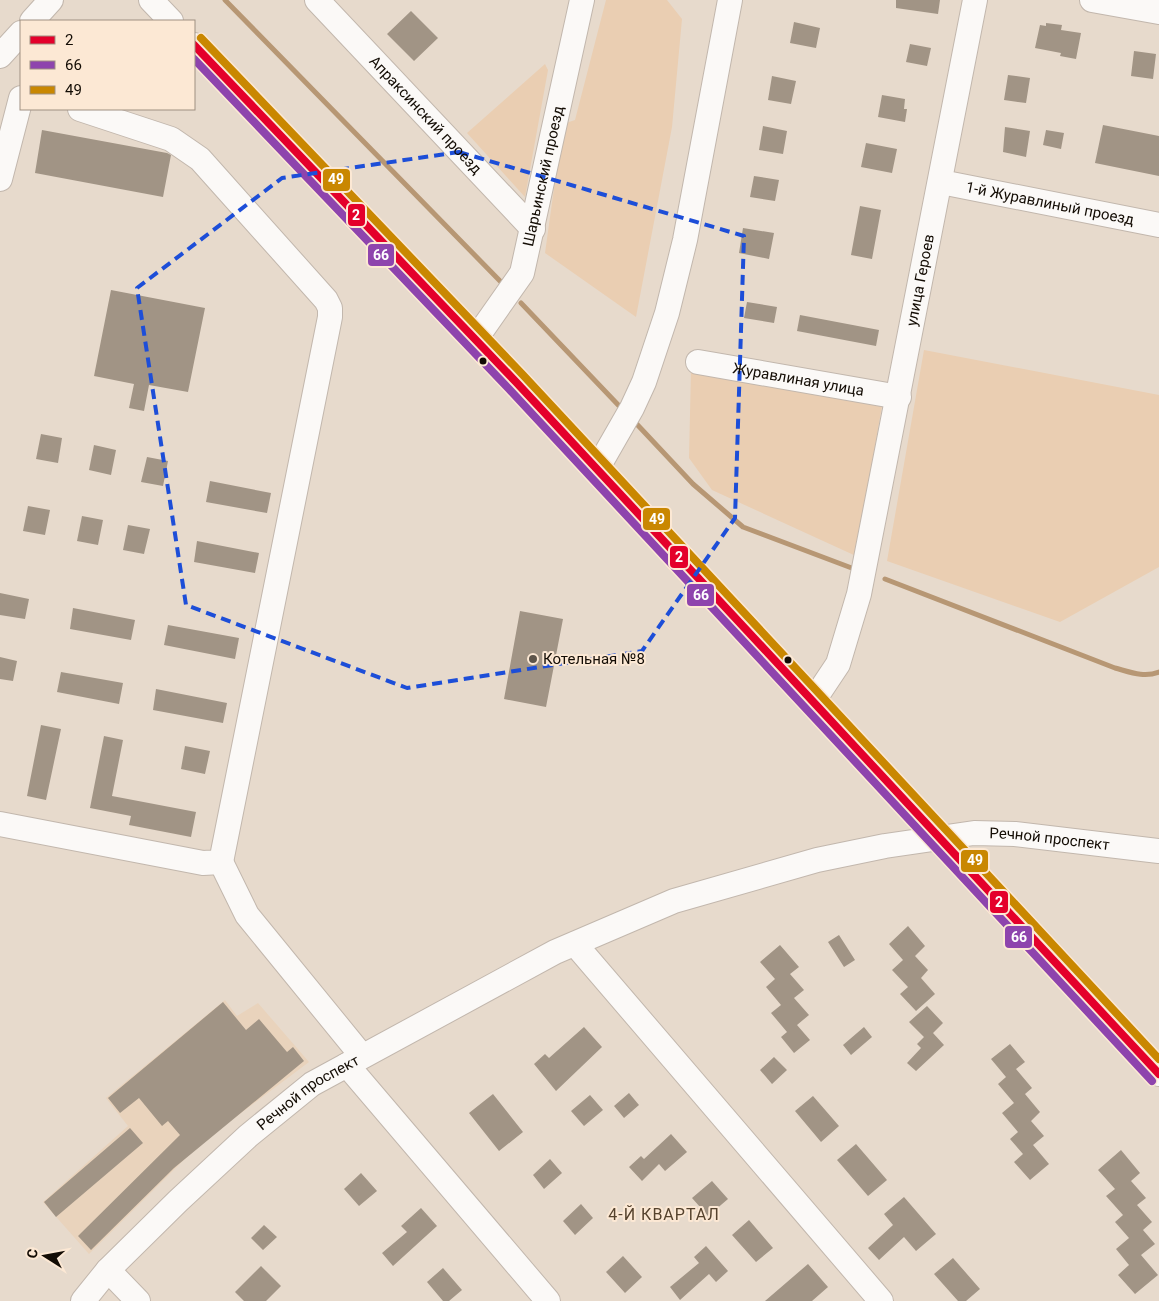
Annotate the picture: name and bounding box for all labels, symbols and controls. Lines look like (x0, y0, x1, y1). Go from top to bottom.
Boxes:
legend (20, 20, 195, 110)
text: 2 (65, 31, 73, 49)
street label: Апраксинский проезд (365, 52, 485, 178)
text: 66 (65, 56, 82, 74)
text: 49 (65, 81, 82, 99)
street label: Шарьинский проезд (519, 104, 567, 248)
line badge: 49 (322, 168, 351, 192)
text: 49 (328, 171, 344, 187)
street label: 1-й Журавлиный проезд (964, 178, 1136, 229)
line badge: 2 (347, 203, 366, 227)
text: 2 (352, 207, 360, 223)
street label: улица Героев (902, 233, 938, 328)
line badge: 66 (367, 243, 395, 267)
text: 66 (373, 247, 389, 263)
unlabelled marker (478, 356, 488, 366)
street label: Журавлиная улица (731, 359, 866, 400)
line badge: 49 (642, 507, 671, 531)
text: 49 (649, 511, 665, 527)
line badge: 2 (669, 545, 689, 569)
text: 2 (675, 549, 683, 565)
line badge: 66 (686, 583, 715, 607)
text: 66 (693, 587, 709, 603)
place label: Котельная №8 (543, 650, 645, 668)
marker: Котельная №8 (527, 653, 539, 665)
unlabelled marker (783, 655, 793, 665)
street label: Речной проспект (989, 824, 1110, 854)
line badge: 49 (960, 849, 989, 873)
text: 49 (967, 852, 983, 868)
line badge: 2 (989, 890, 1009, 914)
text: 2 (995, 894, 1003, 910)
line badge: 66 (1004, 925, 1033, 949)
text: 66 (1011, 929, 1027, 945)
street label: Речной проспект (253, 1051, 362, 1134)
district label: 4-Й КВАРТАЛ (608, 1205, 720, 1224)
north arrow (20, 1231, 70, 1281)
text: С (24, 1247, 41, 1260)

